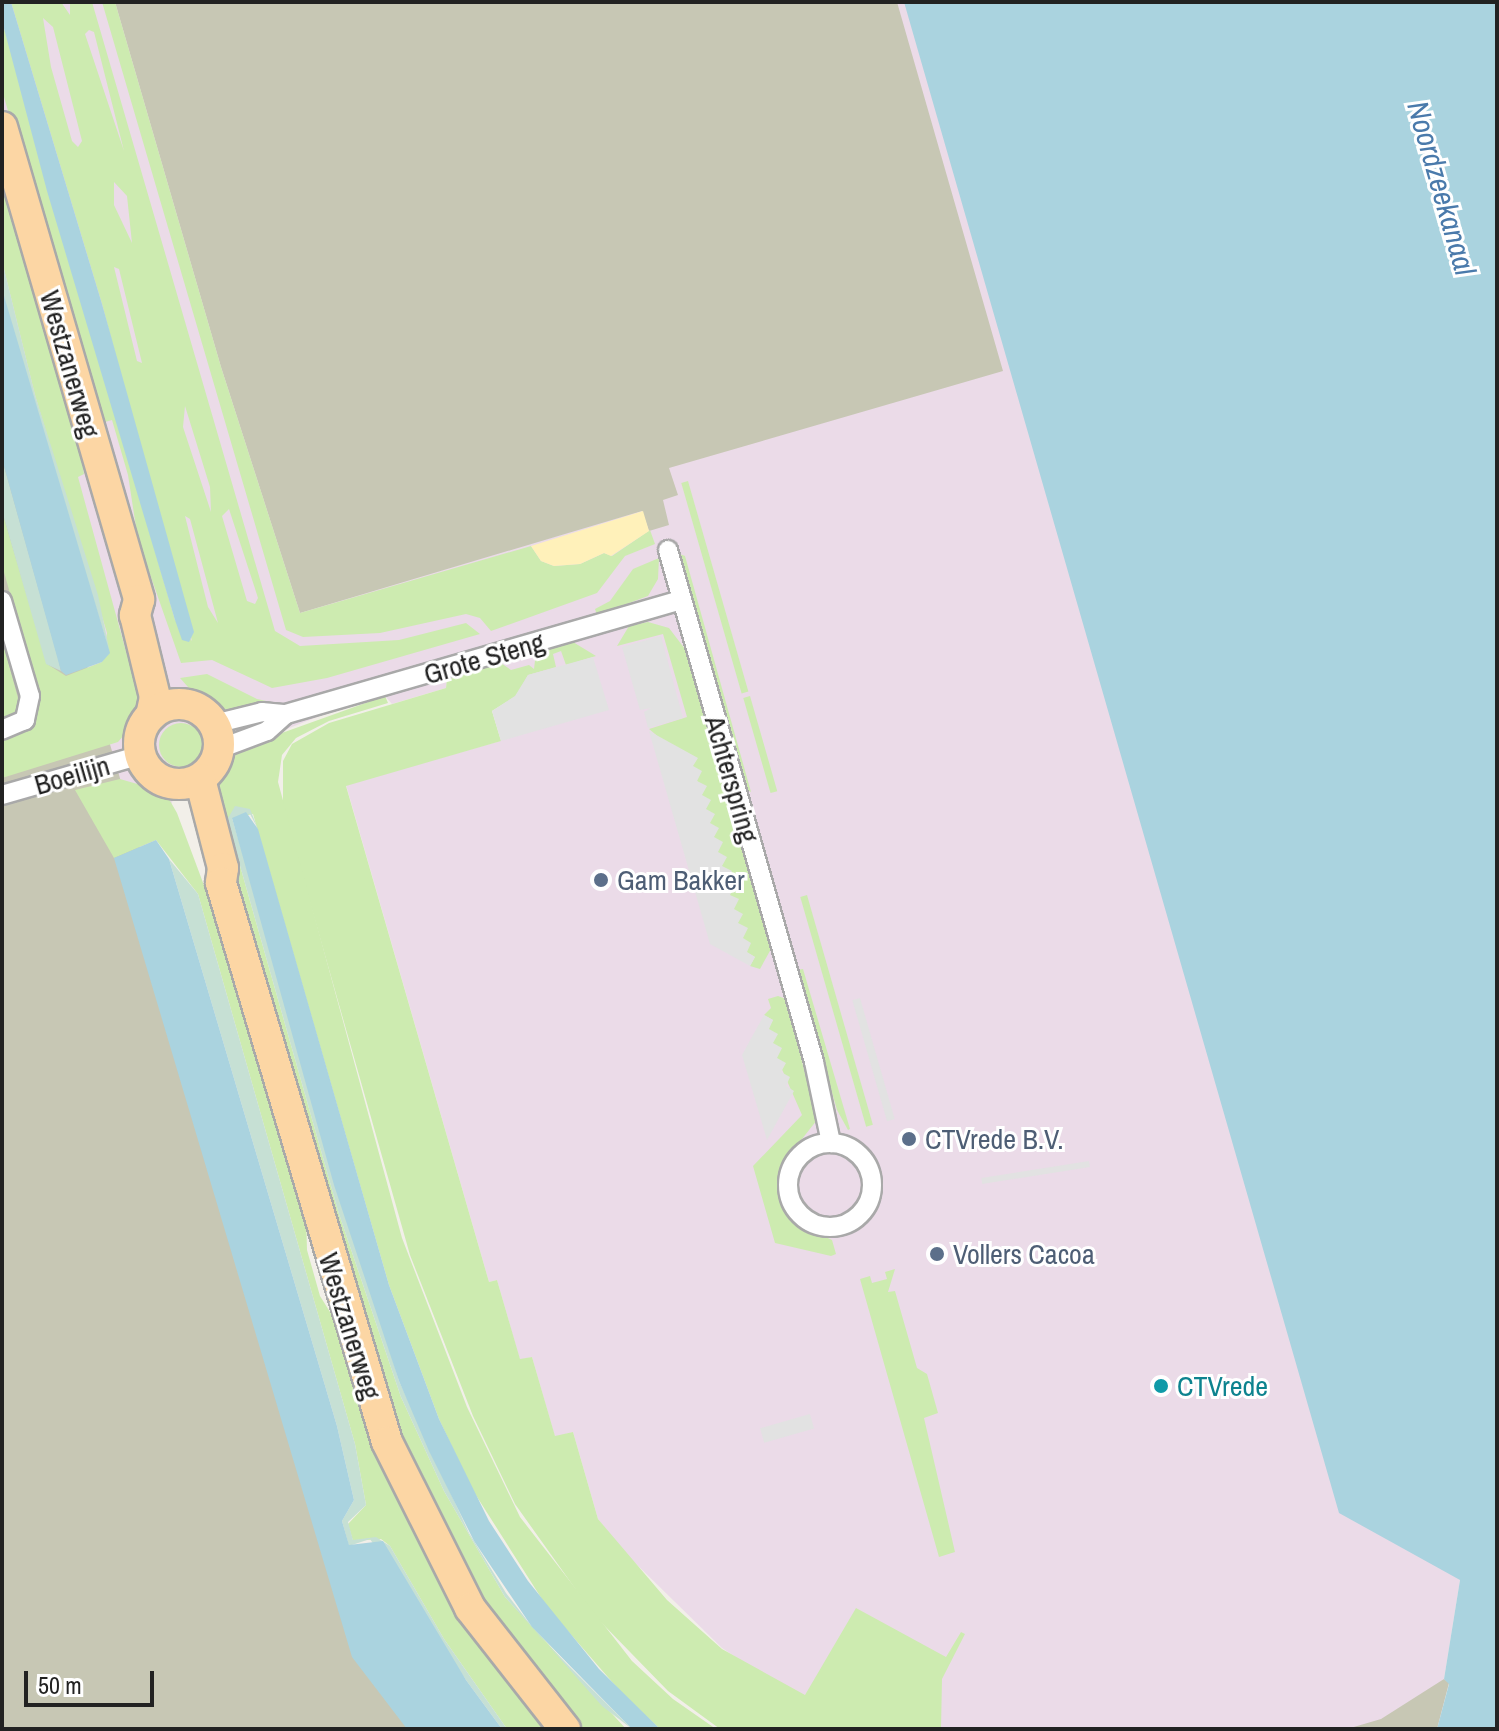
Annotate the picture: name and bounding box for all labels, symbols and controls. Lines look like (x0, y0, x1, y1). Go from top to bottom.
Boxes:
water label: Noordzeekanaal (1400, 97, 1484, 279)
street label: Westzanerweg (33, 287, 107, 441)
street label: Grote Steng (420, 625, 548, 691)
street label: Achterspring (698, 712, 766, 846)
street label: Boeilijn (31, 748, 113, 802)
place label: Gam Bakker (617, 863, 745, 897)
marker: Gam Bakker (592, 871, 610, 889)
place label: CTVrede B.V. (925, 1122, 1064, 1156)
marker: CTVrede B.V. (900, 1130, 918, 1148)
place label: Vollers Cacoa (953, 1237, 1095, 1271)
marker: Vollers Cacoa (928, 1245, 946, 1263)
street label: Westzanerweg (312, 1249, 388, 1403)
place label: CTVrede (1177, 1369, 1268, 1403)
marker: CTVrede (1152, 1377, 1170, 1395)
scale bar (28, 1655, 158, 1705)
text: 50 m (38, 1669, 82, 1701)

